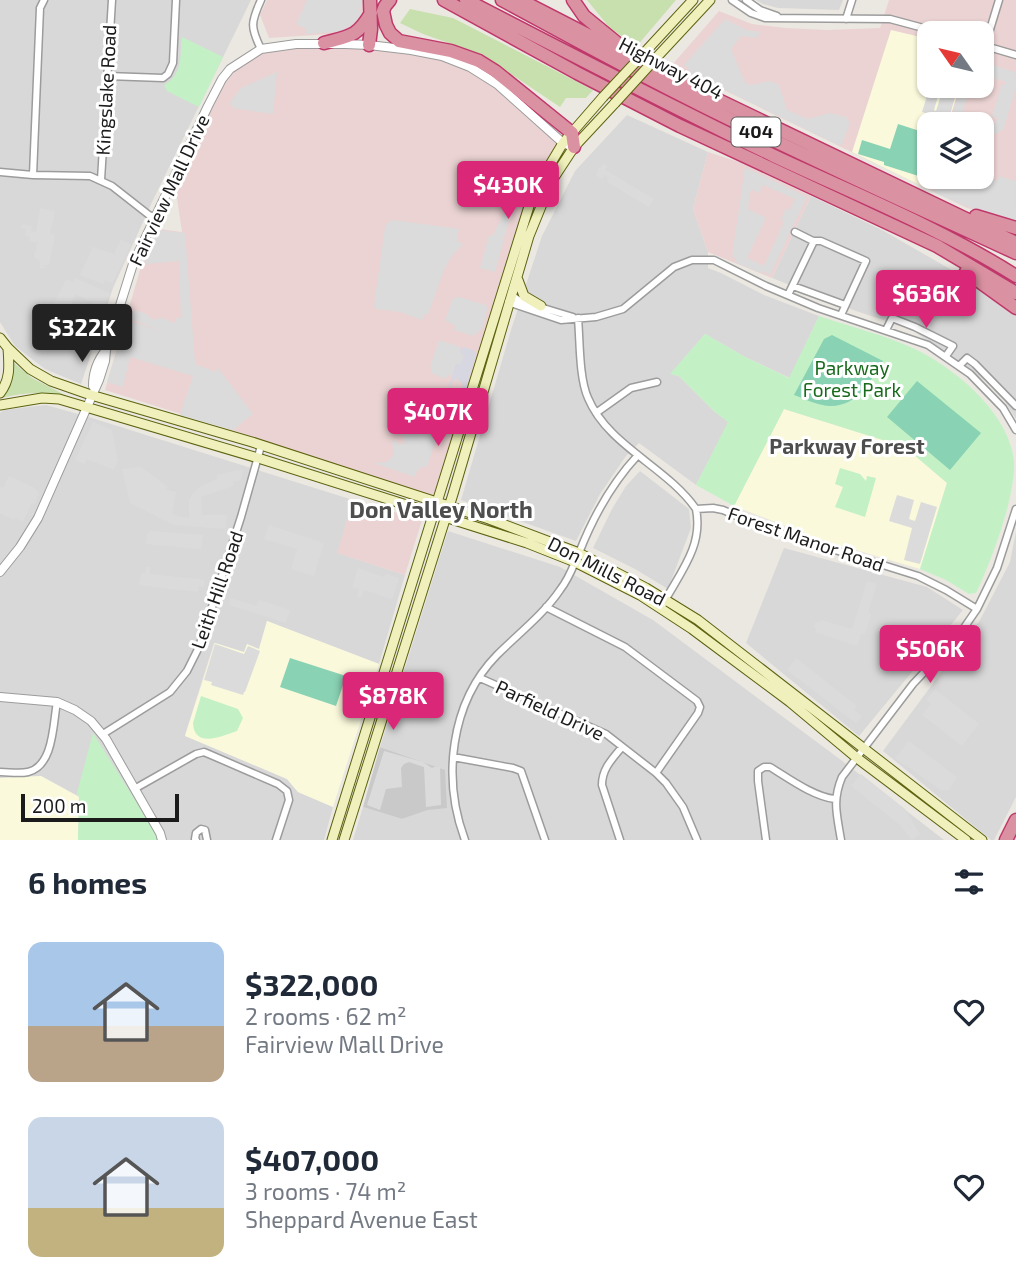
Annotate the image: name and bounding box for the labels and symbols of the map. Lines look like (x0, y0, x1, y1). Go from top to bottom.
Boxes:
north arrow (917, 21, 994, 98)
street label: Kingslake Road (91, 24, 120, 156)
street label: Highway 404 (615, 31, 727, 104)
street label: Fairview Mall Drive (123, 110, 214, 269)
road number: 404 (732, 118, 780, 146)
pin: $430K (459, 162, 557, 221)
pin: $636K (877, 270, 975, 330)
pin: $322K (33, 304, 131, 364)
park label: Parkway Forest Park (803, 356, 901, 401)
pin: $407K (389, 388, 487, 448)
district label: Parkway Forest (769, 433, 925, 459)
district label: Don Valley North (349, 495, 533, 523)
street label: Forest Manor Road (725, 501, 887, 576)
street label: Leith Hill Road (186, 528, 247, 652)
street label: Don Mills Road (545, 531, 670, 610)
pin: $506K (881, 626, 979, 685)
pin: $878K (344, 672, 442, 732)
street label: Parfield Drive (492, 674, 608, 745)
scale bar (21, 791, 178, 823)

